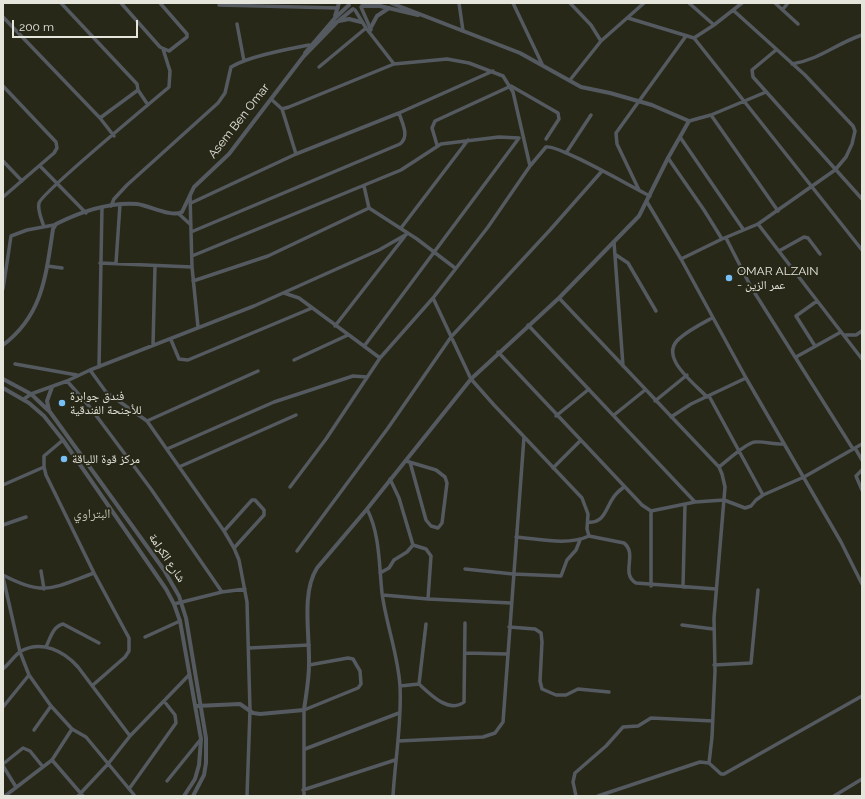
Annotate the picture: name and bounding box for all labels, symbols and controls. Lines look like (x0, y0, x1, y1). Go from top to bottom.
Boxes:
scale bar (14, 12, 140, 38)
text: 200 m (19, 20, 54, 34)
street label: Asem Ben Omar (205, 81, 273, 161)
place label: OMAR ALZAIN - عمر الزين (737, 264, 819, 292)
marker: OMAR ALZAIN - عمر الزين (724, 273, 734, 283)
place label: فندق جوابرة للأجنحة الفندقية (70, 389, 141, 417)
marker: فندق جوابرة للأجنحة الفندقية (57, 398, 67, 408)
place label: مركز قوة اللياقة (72, 452, 140, 466)
marker: مركز قوة اللياقة (59, 454, 69, 464)
district label: البتراوي (74, 506, 110, 522)
street label: شارع الكرامة (146, 531, 188, 585)

